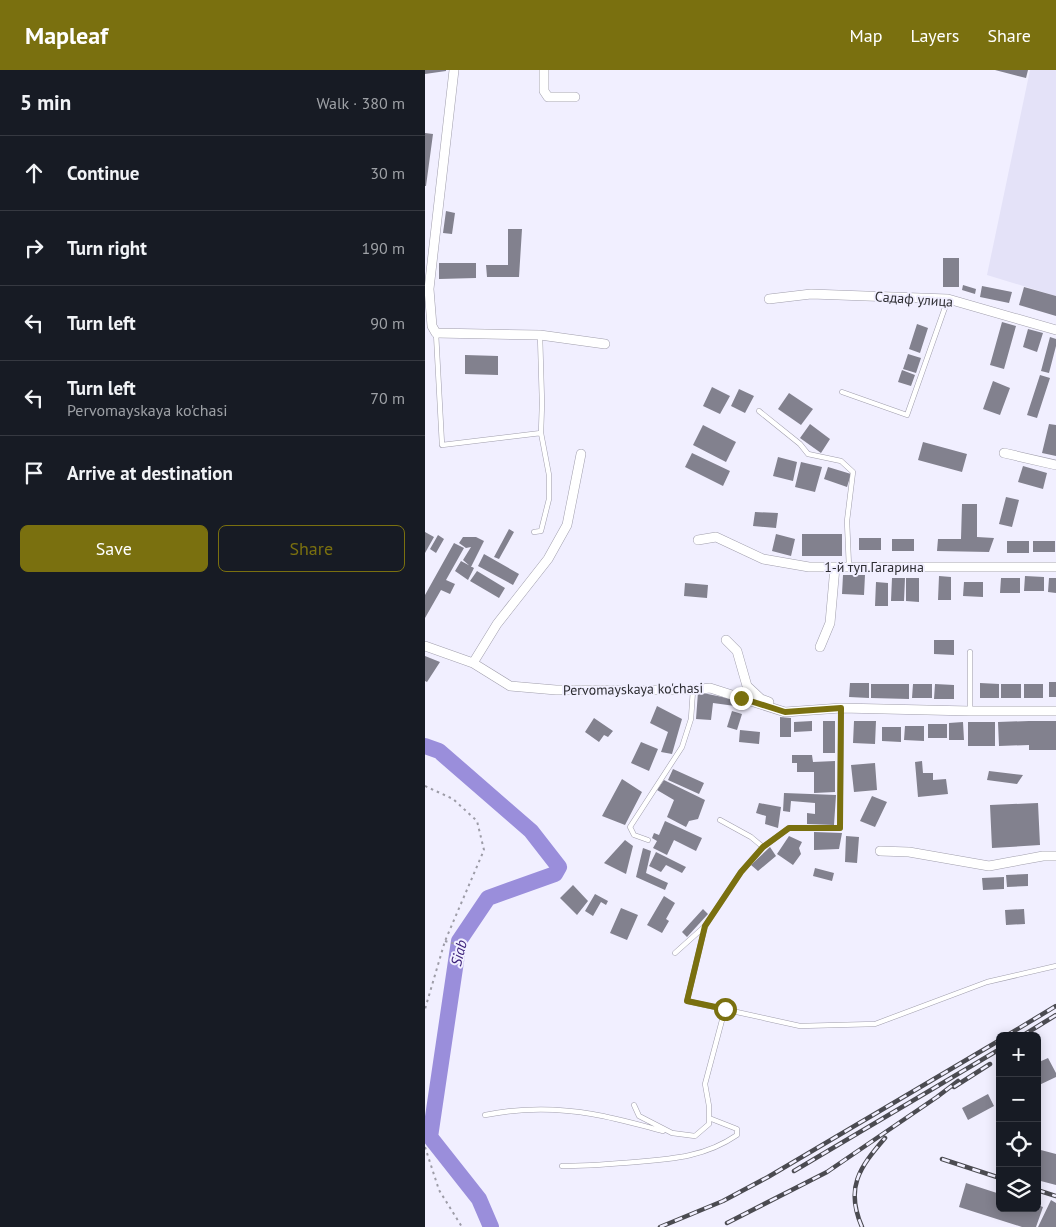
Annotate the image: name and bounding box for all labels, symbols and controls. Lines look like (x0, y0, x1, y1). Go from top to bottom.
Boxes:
text: Mapleaf (25, 20, 108, 51)
text: Map (850, 24, 882, 47)
text: Layers (910, 24, 959, 47)
text: Share (987, 24, 1031, 47)
text: 5 min (20, 89, 71, 116)
text: Walk · 380 m (316, 93, 405, 113)
icon: ahead (20, 159, 48, 187)
text: Continue (67, 161, 139, 185)
text: 30 m (370, 163, 405, 183)
icon: right (20, 234, 48, 262)
text: Turn right (67, 236, 147, 260)
text: 190 m (362, 238, 405, 258)
street label: Садаф улица (874, 287, 954, 311)
icon: left (20, 309, 48, 337)
text: Turn left (67, 311, 136, 335)
text: 90 m (370, 313, 405, 333)
text: Turn left (67, 376, 136, 400)
icon: left (20, 384, 48, 412)
text: 70 m (370, 388, 405, 408)
text: Pervomayskaya ko'chasi (67, 400, 227, 420)
icon: arrive (20, 459, 48, 487)
text: Arrive at destination (67, 461, 233, 485)
button: Save (20, 525, 208, 572)
button: Share (218, 525, 405, 572)
street label: 1-й туп.Гагарина (824, 558, 924, 576)
street label: Pervomayskaya ko'chasi (563, 679, 703, 699)
route end (730, 687, 753, 710)
water label: Siab (446, 938, 471, 968)
route start (714, 998, 737, 1021)
map controls (996, 1032, 1041, 1212)
button: + (996, 1032, 1041, 1077)
button: − (996, 1077, 1041, 1122)
button: locate (996, 1122, 1041, 1167)
button: layers (996, 1167, 1041, 1212)

